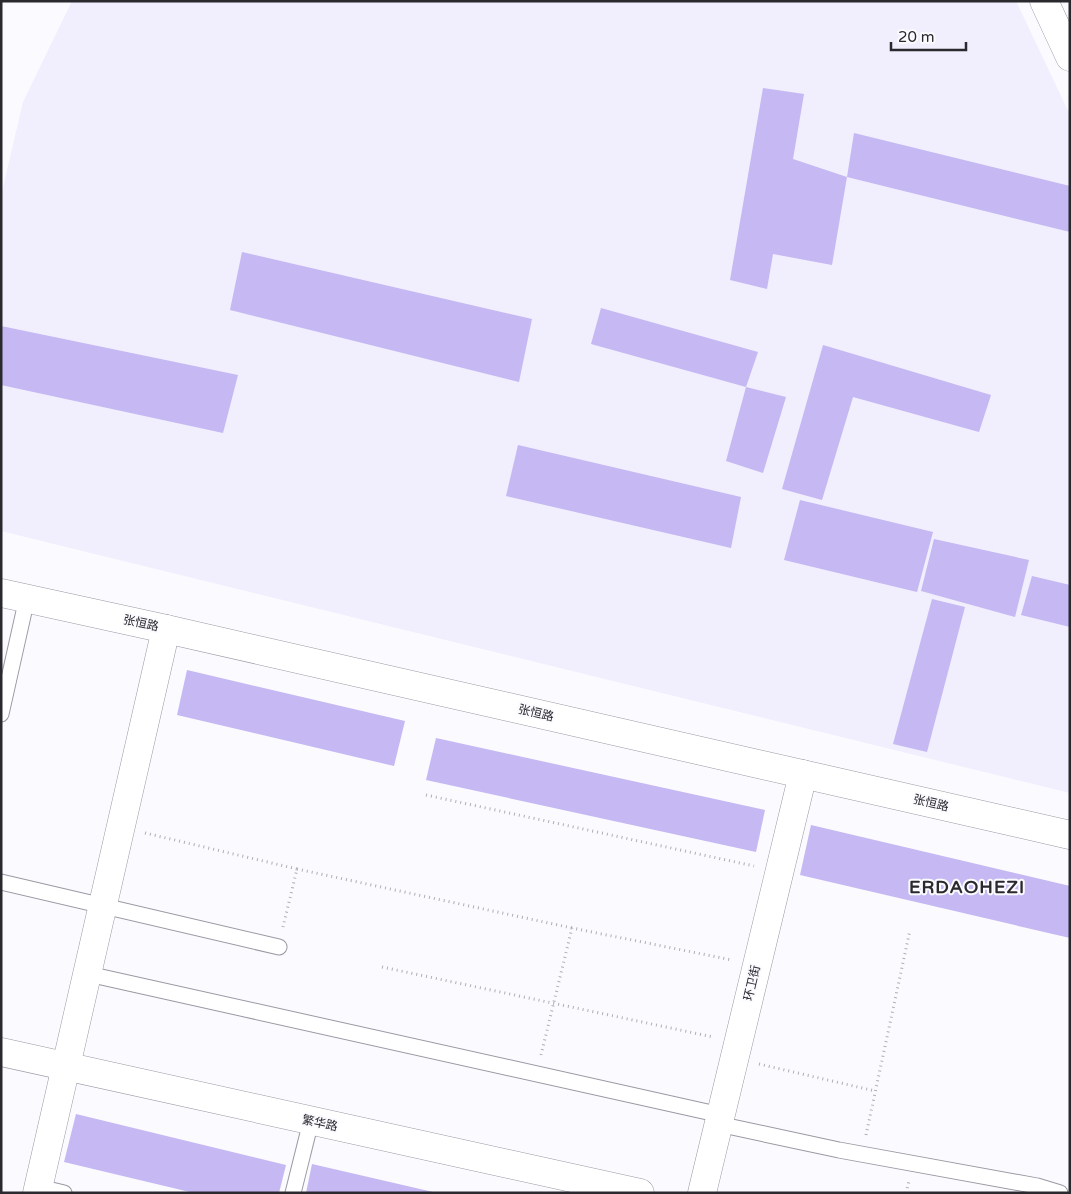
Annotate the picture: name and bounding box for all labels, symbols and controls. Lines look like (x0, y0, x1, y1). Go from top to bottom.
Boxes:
scale bar (891, 20, 966, 52)
text: 20 m (898, 28, 935, 46)
street label: 张恒路 (122, 612, 160, 634)
street label: 张恒路 (517, 702, 555, 724)
street label: 张恒路 (912, 792, 950, 814)
district label: ERDAOHEZI (909, 876, 1025, 898)
street label: 环卫街 (741, 964, 763, 1002)
street label: 繁华路 (301, 1112, 339, 1134)

